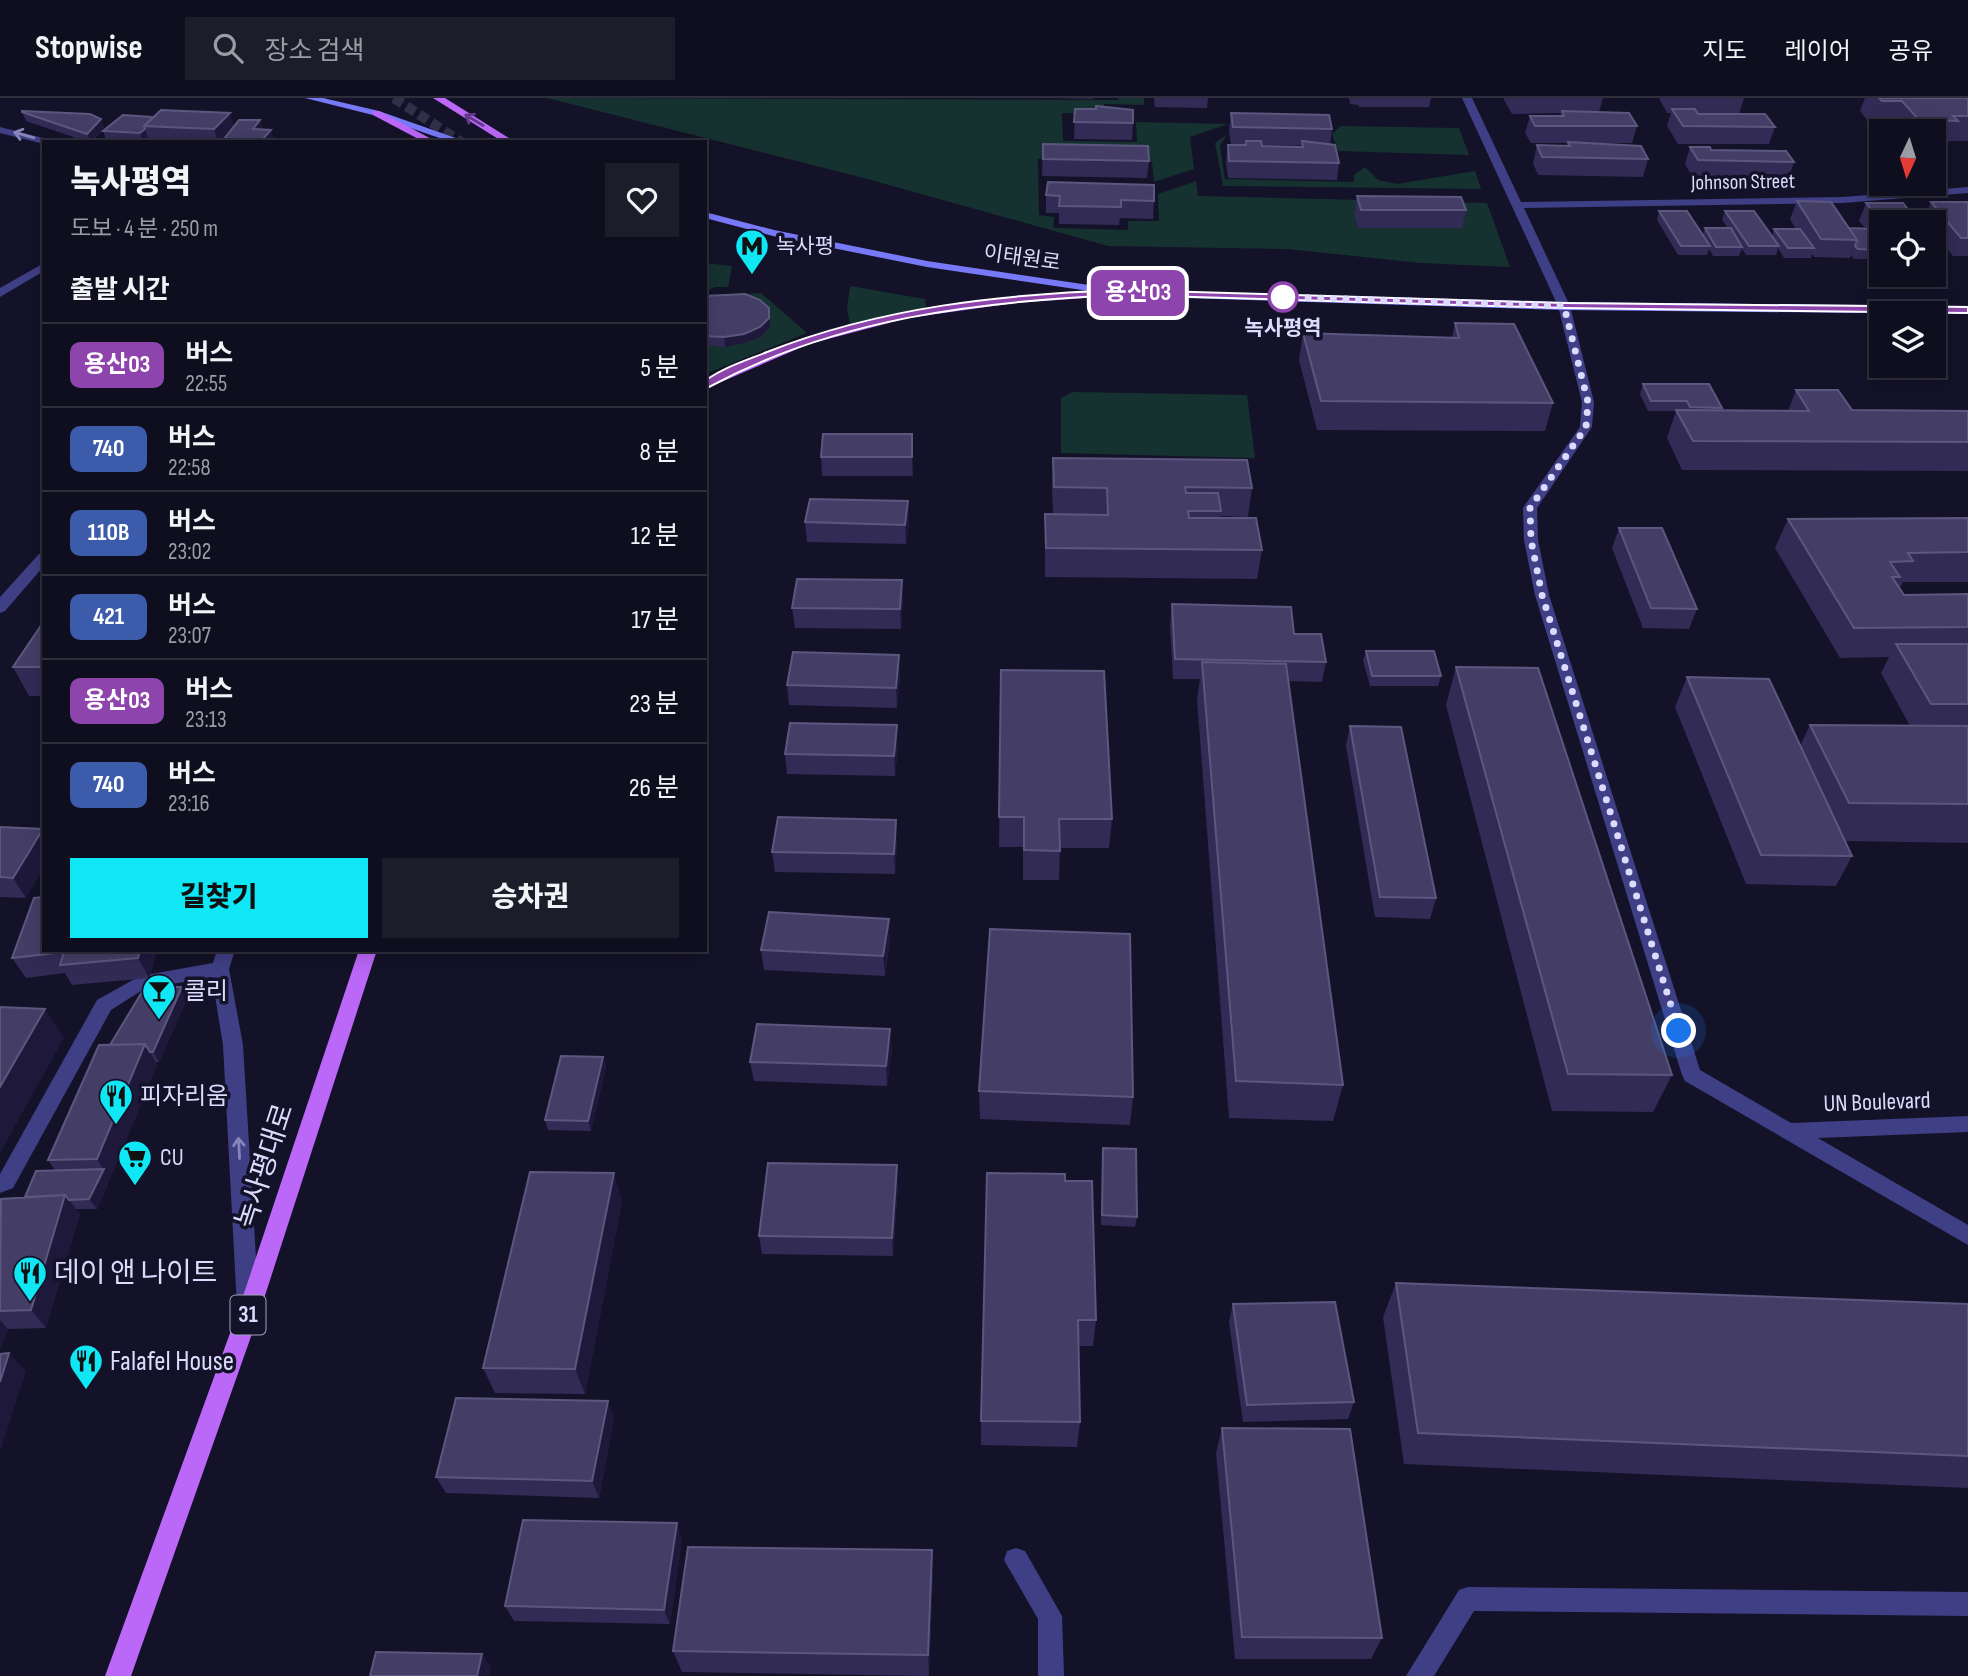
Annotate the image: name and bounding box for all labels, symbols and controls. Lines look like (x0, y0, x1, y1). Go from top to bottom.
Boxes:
search box (185, 17, 675, 80)
text: Stopwise (35, 28, 143, 68)
icon: search (209, 29, 247, 67)
text: 장소 검색 (265, 36, 364, 67)
text: 지도 (1702, 37, 1747, 66)
text: 레이어 (1785, 37, 1851, 66)
text: 공유 (1889, 37, 1933, 66)
one-way arrow (464, 113, 484, 127)
north arrow (1869, 119, 1946, 196)
map controls (1869, 119, 1946, 378)
one-way arrow (13, 128, 35, 141)
text: 녹사평역 (70, 163, 191, 203)
button: heart (605, 163, 679, 237)
street label: Johnson Street (1690, 169, 1795, 195)
button: locate (1869, 210, 1946, 287)
text: 도보 · 4 분 · 250 m (70, 215, 218, 243)
metro station icon: 녹사평 (733, 227, 771, 276)
place label: 녹사평 (776, 234, 834, 259)
street label: 이태원로 (982, 240, 1062, 276)
line badge: 용산03 (1089, 270, 1187, 316)
text: 출발 시간 (70, 275, 170, 306)
text: 용산03 (1105, 278, 1171, 307)
marker: 녹사평역 (1268, 282, 1298, 312)
button: layers (1869, 301, 1946, 378)
place label: 녹사평역 (1244, 316, 1322, 341)
text: 버스 (185, 339, 233, 370)
text: 용산03 (84, 350, 150, 379)
text: 5 분 (641, 353, 679, 384)
text: 22:55 (185, 370, 227, 398)
text: 버스 (168, 423, 216, 454)
text: 740 (93, 434, 124, 463)
text: 8 분 (640, 437, 679, 468)
text: 22:58 (168, 454, 211, 482)
text: 버스 (168, 507, 216, 538)
text: 110B (88, 518, 129, 547)
text: 12 분 (631, 521, 679, 552)
text: 23:02 (168, 538, 211, 566)
text: 버스 (168, 591, 216, 622)
text: 421 (93, 602, 124, 631)
text: 17 분 (631, 605, 679, 636)
text: 23:07 (168, 622, 211, 650)
text: 버스 (185, 675, 233, 706)
text: 용산03 (84, 686, 150, 715)
text: 23 분 (629, 689, 679, 720)
text: 23:13 (185, 706, 227, 734)
text: 버스 (168, 759, 216, 790)
text: 740 (93, 770, 124, 799)
text: 26 분 (629, 773, 679, 804)
text: 23:16 (168, 790, 210, 818)
button: 길찾기 (70, 858, 368, 938)
button: 승차권 (382, 858, 679, 938)
bar icon: 콜리 (140, 972, 178, 1021)
place label: 콜리 (184, 977, 228, 1006)
your location (1661, 1013, 1696, 1048)
restaurant icon: 피자리움 (97, 1077, 135, 1126)
place label: 피자리움 (140, 1082, 228, 1111)
street label: UN Boulevard (1823, 1086, 1931, 1118)
street label: 녹사평대로 (229, 1100, 301, 1232)
one-way arrow (232, 1137, 245, 1160)
supermarket icon: CU (116, 1138, 154, 1187)
place label: CU (160, 1143, 184, 1172)
restaurant icon: 데이 앤 나이트 (11, 1254, 49, 1303)
place label: 데이 앤 나이트 (54, 1257, 217, 1290)
road number: 31 (230, 1296, 266, 1334)
restaurant icon: Falafel House (67, 1342, 105, 1391)
place label: Falafel House (110, 1345, 234, 1378)

